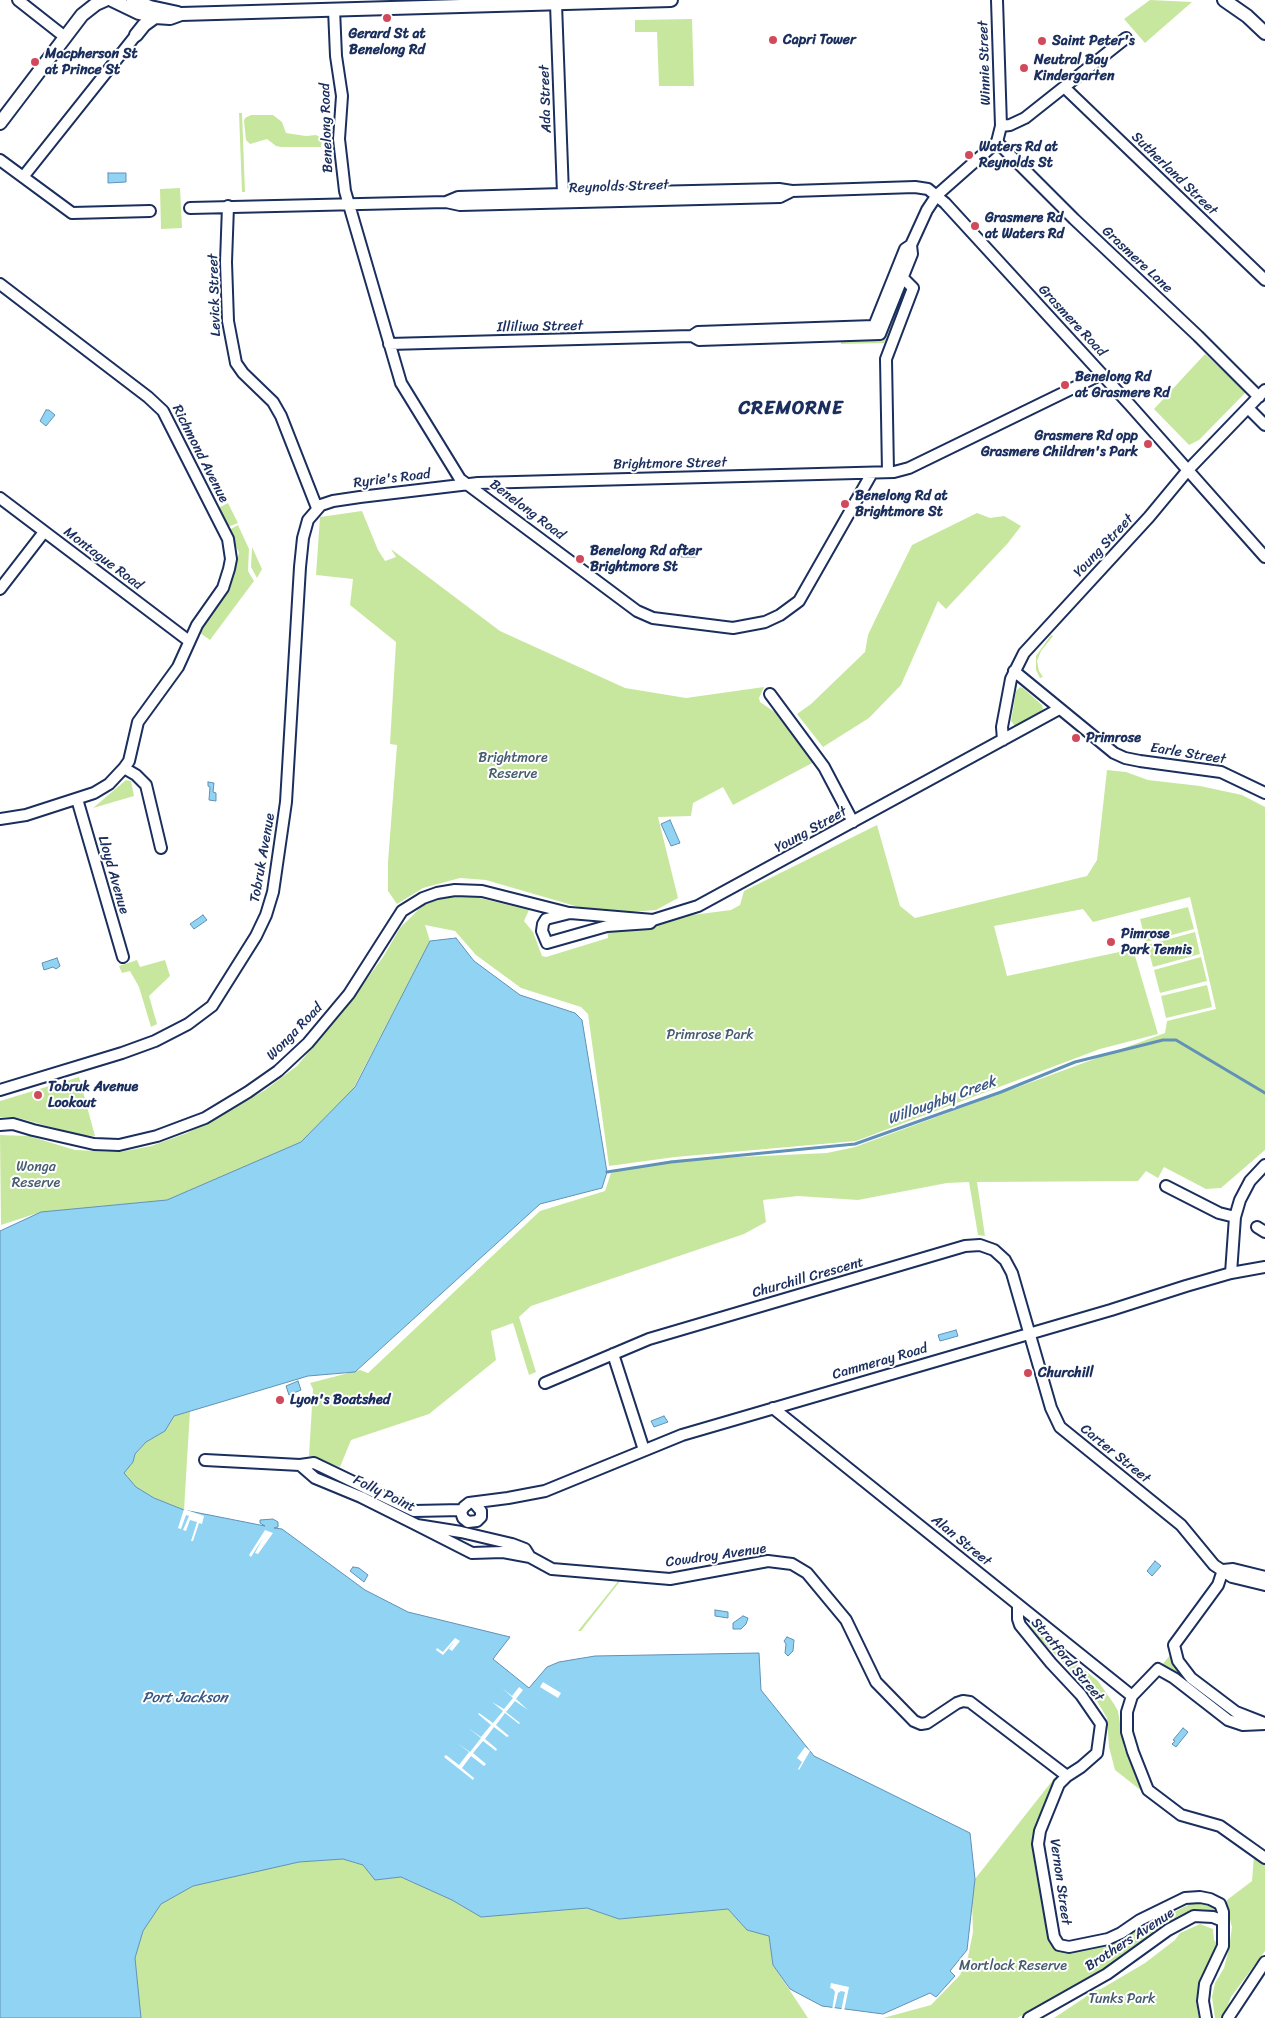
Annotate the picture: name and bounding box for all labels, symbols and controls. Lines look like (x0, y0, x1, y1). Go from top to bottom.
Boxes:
marker: Gerard St at Benelong Rd (381, 12, 393, 24)
street label: Winnie Street (975, 20, 995, 106)
place label: Gerard St at Benelong Rd (348, 26, 426, 58)
place label: Capri Tower (783, 32, 856, 48)
place label: Saint Peter's (1052, 33, 1135, 49)
marker: Capri Tower (767, 34, 779, 46)
marker: Saint Peter's (1036, 35, 1048, 47)
place label: Macpherson St at Prince St (45, 46, 138, 78)
place label: Neutral Bay Kindergarten (1034, 52, 1114, 84)
marker: Macpherson St at Prince St (29, 56, 41, 68)
marker: Neutral Bay Kindergarten (1018, 62, 1030, 74)
street label: Ada Street (536, 65, 556, 133)
street label: Benelong Road (317, 83, 337, 173)
street label: Sutherland Street (1128, 129, 1220, 219)
place label: Waters Rd at Reynolds St (979, 139, 1058, 172)
marker: Waters Rd at Reynolds St (963, 149, 975, 161)
street label: Reynolds Street (569, 177, 669, 197)
place label: Grasmere Rd at Waters Rd (985, 210, 1064, 242)
marker: Grasmere Rd at Waters Rd (969, 220, 981, 232)
street label: Grasmere Lane (1098, 223, 1176, 297)
street label: Levick Street (205, 253, 225, 337)
street label: Grasmere Road (1034, 282, 1110, 360)
street label: Illiliwa Street (497, 318, 583, 336)
place label: Benelong Rd at Grasmere Rd (1075, 369, 1170, 402)
marker: Benelong Rd at Grasmere Rd (1059, 379, 1071, 391)
district label: CREMORNE (737, 398, 845, 420)
street label: Richmond Avenue (168, 402, 232, 506)
place label: Grasmere Rd opp Grasmere Children's Park (981, 428, 1138, 461)
marker: Grasmere Rd opp Grasmere Children's Park (1142, 438, 1154, 450)
street label: Brightmore Street (613, 455, 727, 473)
street label: Ryrie's Road (353, 466, 431, 492)
street label: Benelong Road (486, 476, 568, 544)
place label: Benelong Rd at Brightmore St (855, 488, 948, 520)
marker: Benelong Rd at Brightmore St (839, 498, 851, 510)
street label: Young Street (1071, 511, 1137, 581)
street label: Montague Road (60, 524, 146, 594)
place label: Benelong Rd after Brightmore St (590, 543, 701, 576)
marker: Benelong Rd after Brightmore St (574, 553, 586, 565)
place label: Primrose (1086, 730, 1141, 746)
marker: Primrose (1070, 732, 1082, 744)
street label: Earle Street (1149, 740, 1227, 768)
park label: Brightmore Reserve (478, 750, 548, 782)
street label: Young Street (772, 803, 850, 857)
street label: Tobruk Avenue (247, 812, 279, 904)
street label: Lloyd Avenue (94, 834, 132, 916)
place label: Pimrose Park Tennis (1121, 926, 1192, 959)
marker: Pimrose Park Tennis (1105, 936, 1117, 948)
street label: Wonga Road (264, 1000, 326, 1064)
park label: Primrose Park (666, 1027, 754, 1043)
water label: Willoughby Creek (885, 1073, 999, 1129)
place label: Tobruk Avenue Lookout (48, 1079, 138, 1112)
marker: Tobruk Avenue Lookout (32, 1089, 44, 1101)
park label: Wonga Reserve (12, 1159, 60, 1192)
street label: Churchill Crescent (750, 1254, 866, 1302)
street label: Cammeray Road (831, 1340, 929, 1384)
place label: Churchill (1038, 1365, 1093, 1381)
marker: Churchill (1022, 1367, 1034, 1379)
place label: Lyon's Boatshed (290, 1392, 390, 1408)
marker: Lyon's Boatshed (274, 1394, 286, 1406)
street label: Carter Street (1077, 1421, 1153, 1487)
street label: Folly Point (350, 1472, 418, 1516)
street label: Alan Street (928, 1512, 994, 1570)
street label: Cowdroy Avenue (665, 1541, 767, 1571)
street label: Stratford Street (1027, 1615, 1107, 1705)
water label: Port Jackson (142, 1689, 228, 1707)
street label: Vernon Street (1046, 1838, 1074, 1926)
street label: Brothers Avenue (1082, 1905, 1178, 1975)
park label: Mortlock Reserve (959, 1958, 1067, 1974)
park label: Tunks Park (1088, 1991, 1156, 2007)

